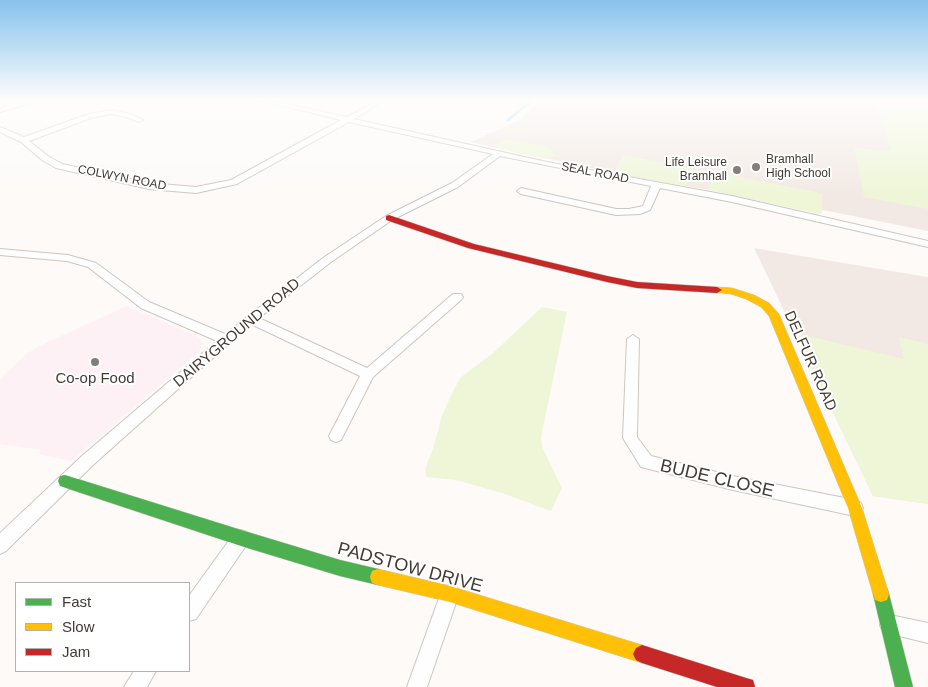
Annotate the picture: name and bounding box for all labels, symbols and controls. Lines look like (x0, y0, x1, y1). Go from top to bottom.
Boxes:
place label: Bramhall High School (766, 153, 831, 181)
place label: Life Leisure Bramhall (665, 156, 727, 184)
street label: SEAL ROAD (560, 159, 630, 187)
marker: Bramhall High School (750, 161, 762, 173)
street label: COLWYN ROAD (77, 162, 167, 194)
marker: Life Leisure Bramhall (731, 164, 743, 176)
street label: DAIRYGROUND ROAD (170, 275, 304, 391)
street label: DELFUR ROAD (780, 308, 840, 414)
marker: Co-op Food (89, 356, 101, 368)
place label: Co-op Food (55, 370, 135, 388)
street label: BUDE CLOSE (658, 455, 776, 503)
street label: PADSTOW DRIVE (335, 538, 485, 598)
legend (15, 582, 190, 672)
text: Fast (62, 593, 91, 610)
text: Slow (62, 618, 95, 635)
text: Jam (62, 643, 90, 660)

